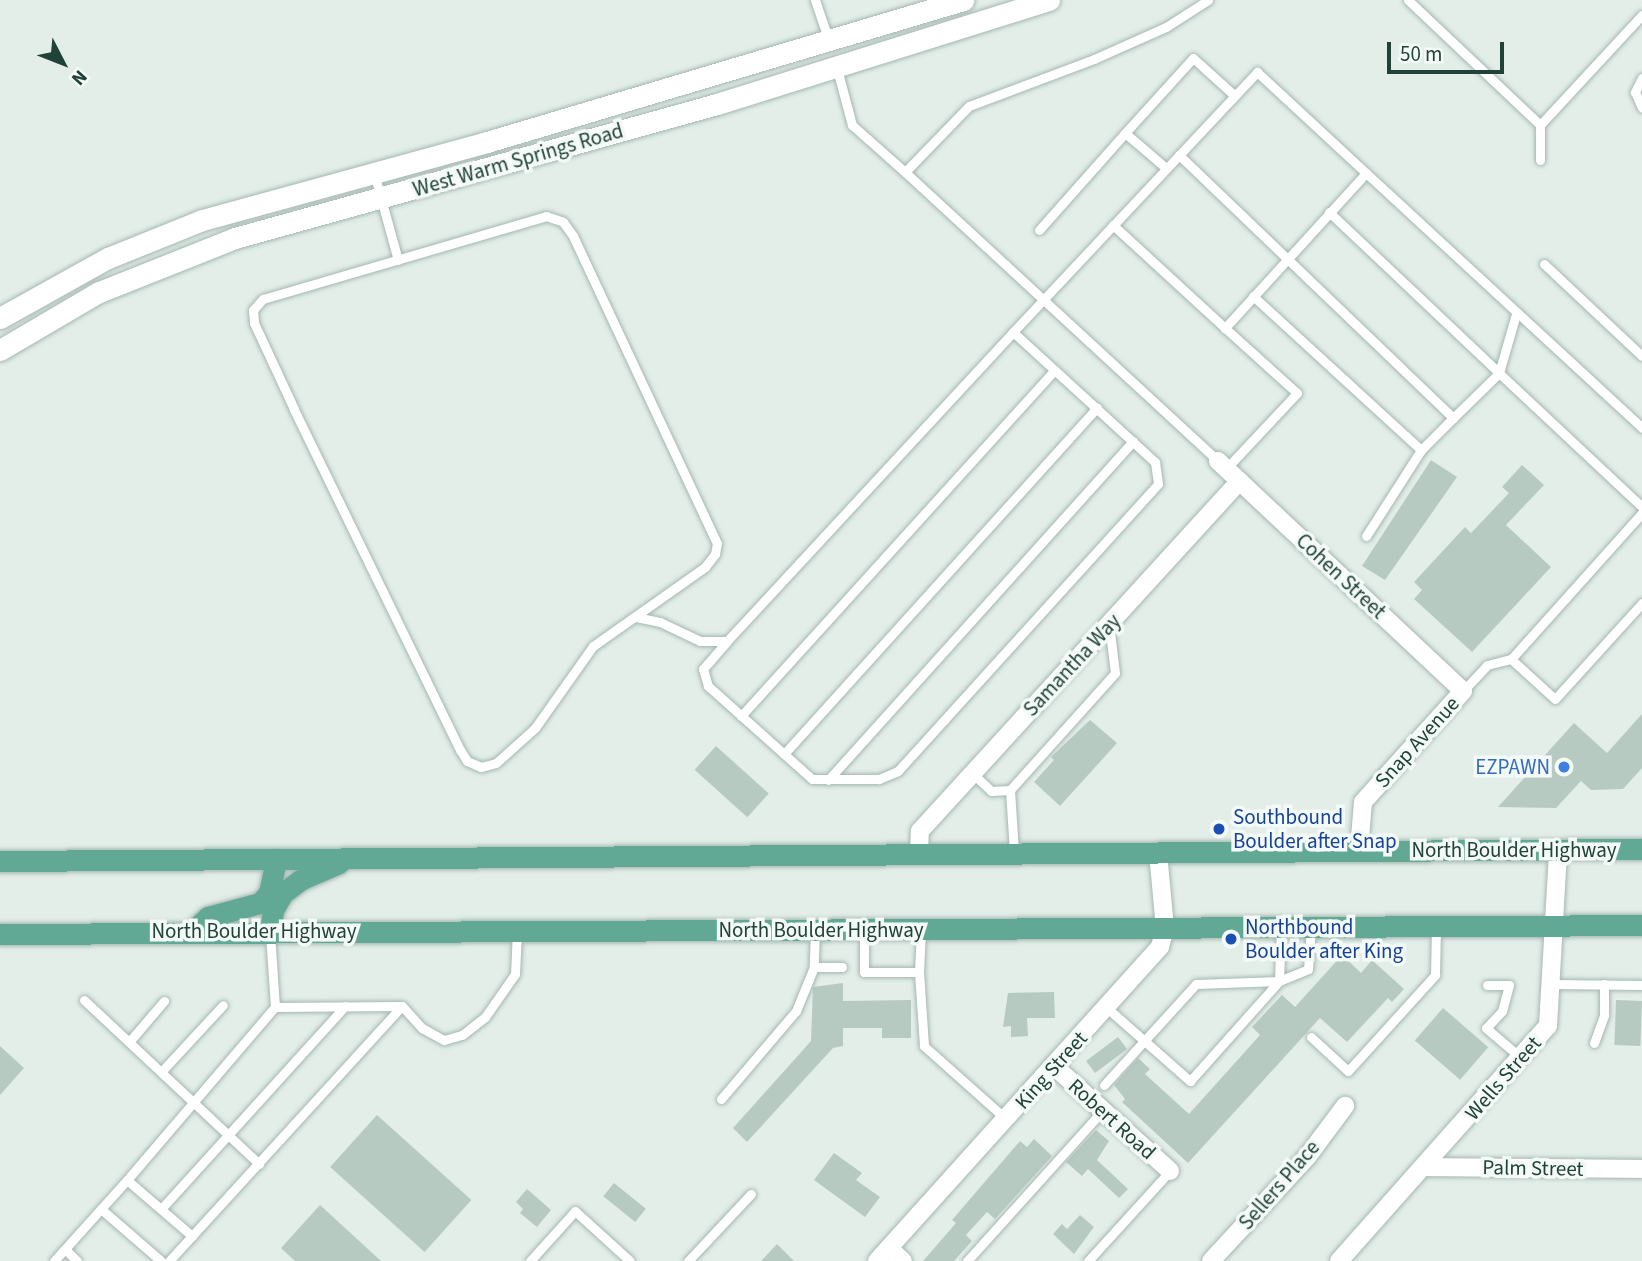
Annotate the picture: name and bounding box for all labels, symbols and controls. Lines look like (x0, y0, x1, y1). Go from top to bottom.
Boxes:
north arrow (28, 28, 98, 98)
scale bar (1390, 28, 1507, 72)
text: 50 m (1400, 39, 1442, 69)
text: N (65, 64, 93, 91)
street label: West Warm Springs Road (410, 118, 626, 202)
street label: Cohen Street (1291, 528, 1391, 624)
street label: Samantha Way (1018, 608, 1126, 722)
street label: Snap Avenue (1370, 691, 1464, 793)
place label: EZPAWN (1475, 754, 1550, 780)
marker: EZPAWN (1556, 759, 1572, 775)
place label: Southbound Boulder after Snap (1233, 804, 1397, 854)
marker: Southbound Boulder after Snap (1211, 821, 1227, 837)
street label: North Boulder Highway (1411, 837, 1617, 863)
place label: Northbound Boulder after King (1245, 914, 1403, 964)
street label: North Boulder Highway (718, 917, 924, 943)
street label: North Boulder Highway (151, 918, 357, 944)
marker: Northbound Boulder after King (1223, 931, 1239, 947)
street label: King Street (1009, 1026, 1093, 1114)
street label: Wells Street (1460, 1031, 1546, 1125)
street label: Robert Road (1063, 1073, 1161, 1165)
street label: Sellers Place (1233, 1135, 1325, 1235)
street label: Palm Street (1482, 1155, 1584, 1181)

